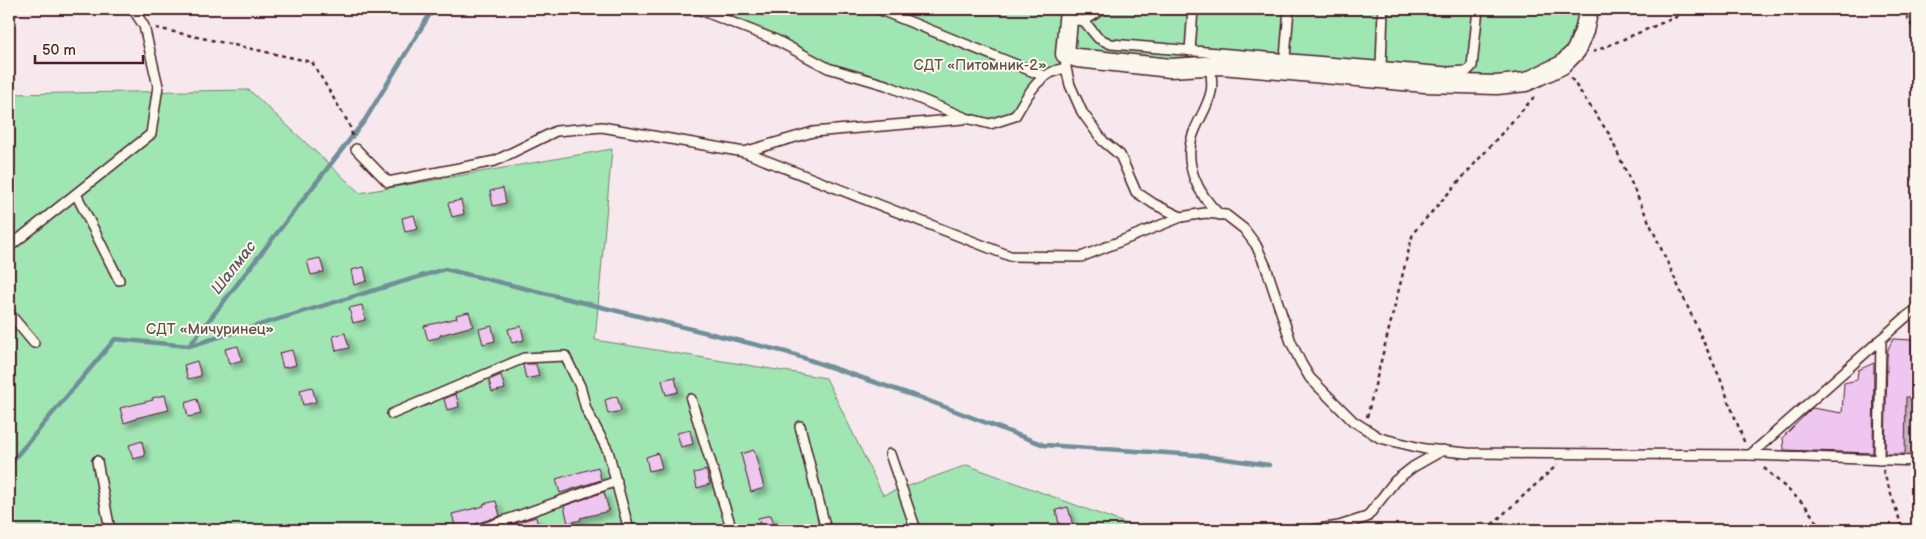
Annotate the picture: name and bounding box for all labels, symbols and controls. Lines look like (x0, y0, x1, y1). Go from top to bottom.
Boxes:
scale bar (35, 32, 142, 64)
text: 50 m (42, 41, 76, 60)
park label: СДТ «Питомник-2» (914, 56, 1047, 75)
water label: Шалмас (207, 238, 261, 298)
park label: СДТ «Мичуринец» (146, 320, 274, 339)

